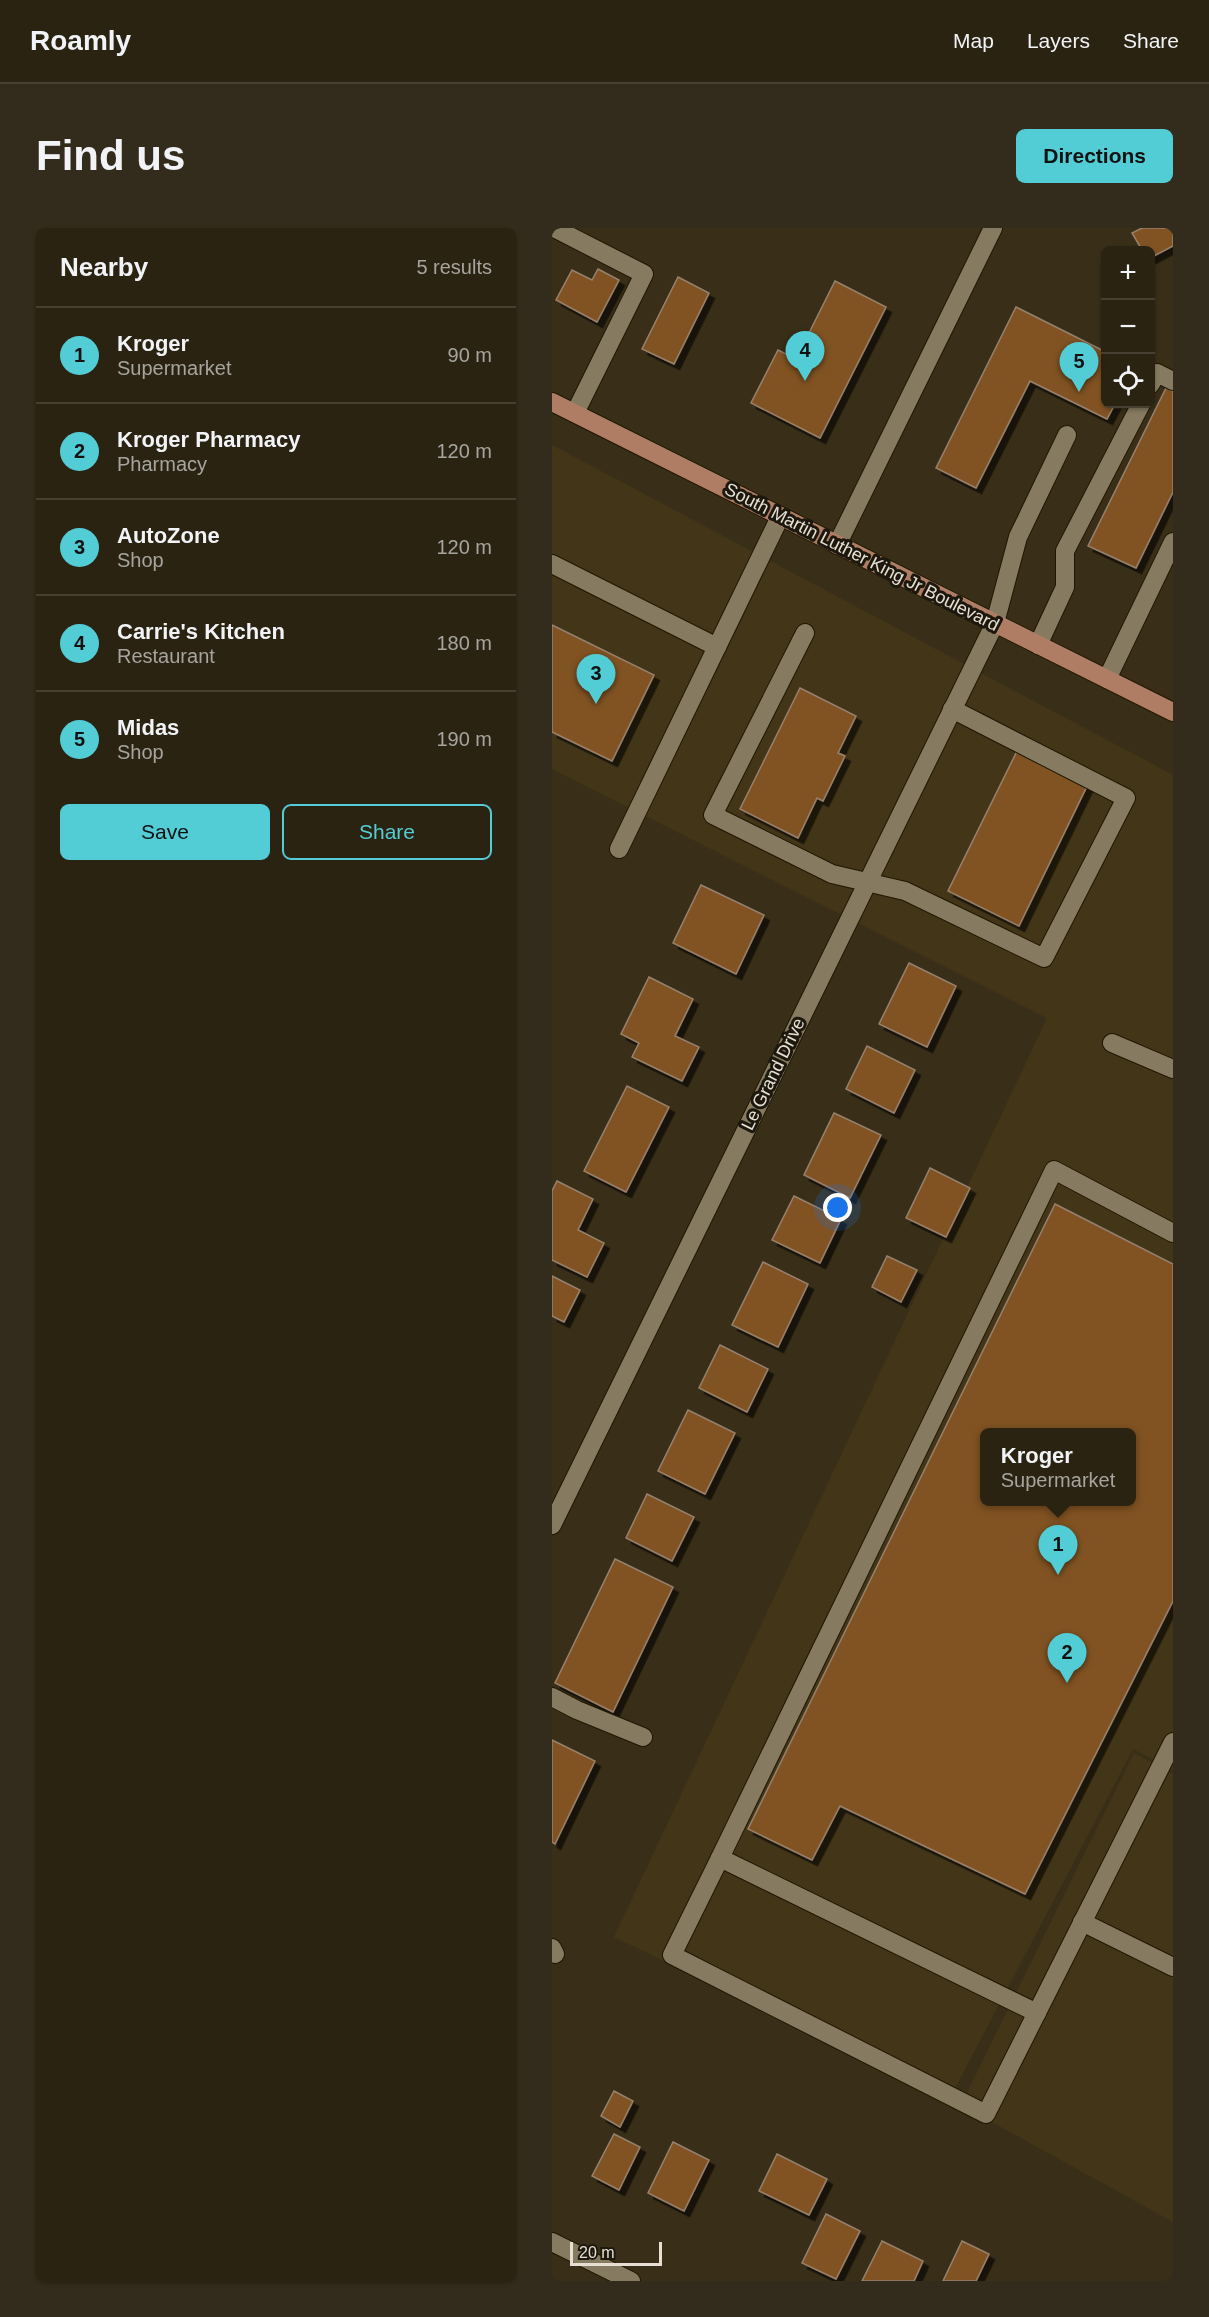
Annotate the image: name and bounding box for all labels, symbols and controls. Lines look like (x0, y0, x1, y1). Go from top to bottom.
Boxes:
text: Roamly (30, 25, 131, 56)
text: Map (953, 29, 994, 52)
text: Layers (1027, 29, 1090, 52)
text: Share (1123, 29, 1179, 52)
button: Directions (1016, 129, 1173, 183)
text: Find us (36, 132, 185, 179)
map controls (1101, 246, 1155, 408)
button: + (1101, 246, 1155, 300)
text: Nearby (60, 252, 148, 282)
text: 5 results (416, 256, 492, 278)
button: − (1101, 300, 1155, 354)
text: Kroger (117, 331, 189, 356)
pin: 4 (786, 332, 824, 381)
pin: 5 (1060, 342, 1098, 392)
text: 1 (74, 344, 85, 366)
text: 90 m (448, 344, 492, 366)
button: locate (1101, 354, 1155, 408)
text: Supermarket (117, 357, 232, 379)
text: Kroger Pharmacy (117, 427, 300, 452)
text: 2 (74, 440, 85, 462)
text: 120 m (436, 440, 492, 462)
text: Pharmacy (117, 453, 207, 475)
street label: South Martin Luther King Jr Boulevard (722, 479, 1002, 635)
text: AutoZone (117, 523, 220, 548)
text: 3 (74, 536, 85, 558)
text: 120 m (436, 536, 492, 558)
text: Shop (117, 549, 164, 571)
text: Carrie's Kitchen (117, 619, 285, 644)
text: 4 (74, 632, 85, 654)
text: 180 m (436, 632, 492, 654)
text: Restaurant (117, 645, 215, 667)
pin: 3 (576, 654, 615, 704)
text: Midas (117, 715, 179, 740)
text: 5 (74, 728, 85, 750)
text: 190 m (436, 728, 492, 750)
text: Shop (117, 741, 164, 763)
button: Save (60, 804, 270, 860)
button: Share (282, 804, 492, 860)
street label: Le Grand Drive (737, 1015, 809, 1133)
your location (823, 1193, 852, 1222)
popup (980, 1428, 1136, 1506)
text: Kroger (1001, 1443, 1073, 1468)
text: Supermarket (1001, 1469, 1115, 1491)
pin: 1 (1038, 1526, 1078, 1575)
pin: 2 (1048, 1634, 1086, 1683)
scale bar (570, 2239, 662, 2266)
text: 20 m (579, 2244, 615, 2261)

